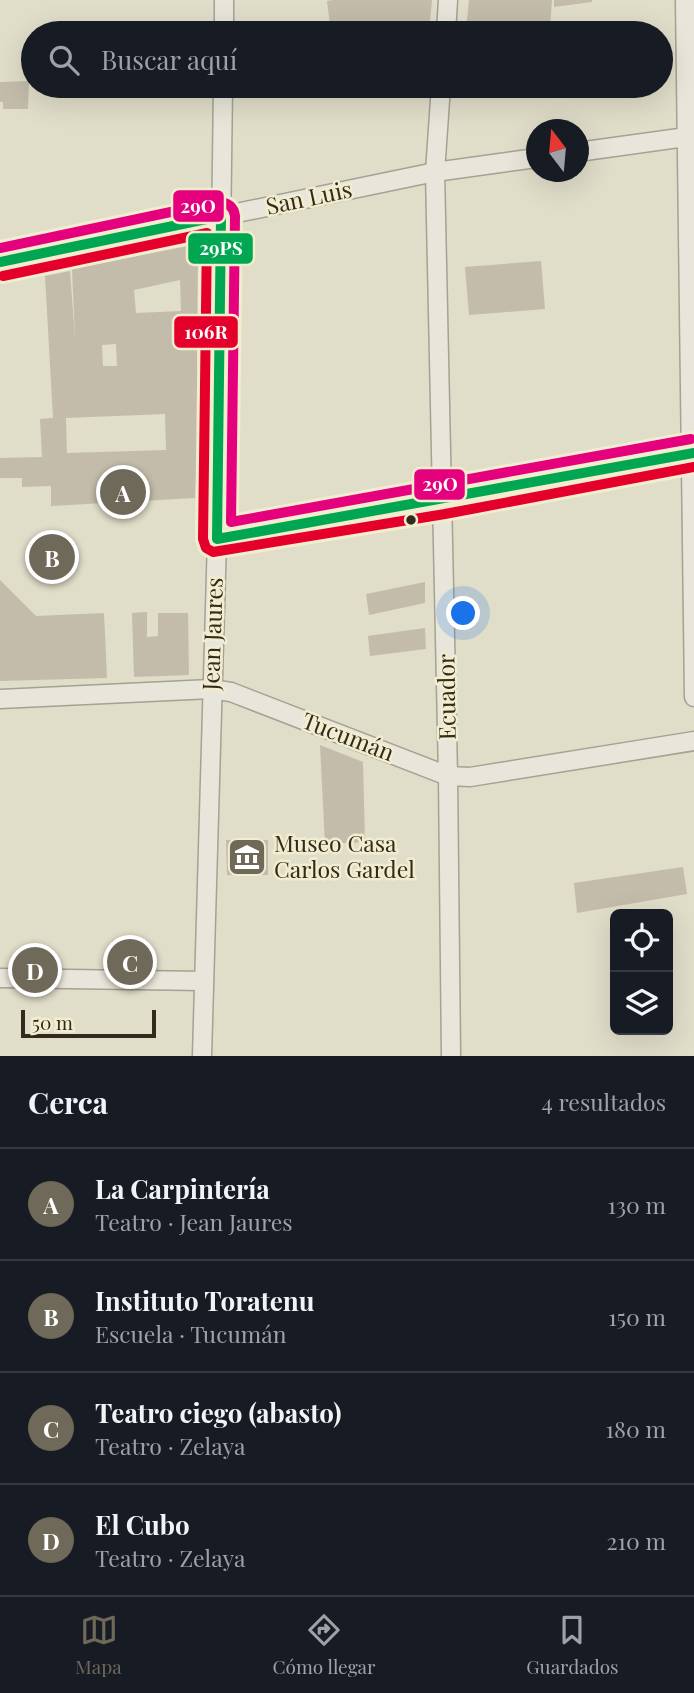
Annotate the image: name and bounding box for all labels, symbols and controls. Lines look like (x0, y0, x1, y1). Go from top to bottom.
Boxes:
search box (21, 21, 673, 98)
icon: search (45, 41, 83, 79)
text: Buscar aquí (101, 42, 237, 77)
north arrow (526, 119, 589, 182)
street label: San Luis (263, 172, 355, 221)
line badge: 29O (172, 189, 225, 223)
text: 29O (180, 192, 216, 218)
line badge: 29PS (187, 232, 254, 265)
text: 29PS (199, 234, 243, 260)
line badge: 106R (173, 315, 239, 349)
text: 106R (184, 318, 229, 344)
pin: A (100, 466, 146, 518)
line badge: 29O (413, 468, 466, 501)
text: 29O (422, 470, 458, 496)
unlabelled marker (404, 513, 418, 527)
pin: B (29, 531, 75, 583)
street label: Jean Jaures (194, 577, 229, 692)
your location (446, 596, 480, 630)
street label: Ecuador (429, 654, 462, 740)
street label: Tucumán (298, 704, 399, 767)
place label: Museo Casa Carlos Gardel (274, 827, 415, 884)
museum icon: Museo Casa Carlos Gardel (226, 836, 268, 878)
map controls (610, 909, 673, 1035)
button: locate (610, 909, 673, 972)
pin: C (107, 936, 153, 988)
pin: D (12, 944, 58, 996)
button: layers (610, 972, 673, 1035)
scale bar (21, 1007, 156, 1039)
text: 50 m (32, 1009, 73, 1035)
text: Cerca (28, 1082, 108, 1122)
text: 4 resultados (541, 1086, 666, 1117)
text: La Carpintería (95, 1171, 270, 1206)
text: A (43, 1189, 59, 1220)
text: 130 m (608, 1189, 666, 1220)
text: Teatro · Jean Jaures (95, 1206, 293, 1237)
text: Instituto Toratenu (95, 1283, 315, 1318)
text: B (43, 1301, 59, 1332)
text: 150 m (608, 1301, 666, 1332)
text: Escuela · Tucumán (95, 1318, 286, 1349)
text: Teatro ciego (abasto) (95, 1395, 342, 1430)
text: C (43, 1413, 59, 1444)
text: 180 m (606, 1413, 666, 1444)
text: Teatro · Zelaya (95, 1430, 245, 1461)
text: El Cubo (95, 1507, 190, 1542)
text: D (42, 1525, 60, 1556)
text: 210 m (607, 1525, 666, 1556)
text: Teatro · Zelaya (95, 1542, 245, 1573)
tab: Mapa (75, 1611, 122, 1679)
tab: Cómo llegar (273, 1611, 376, 1679)
tab: Guardados (526, 1611, 619, 1679)

